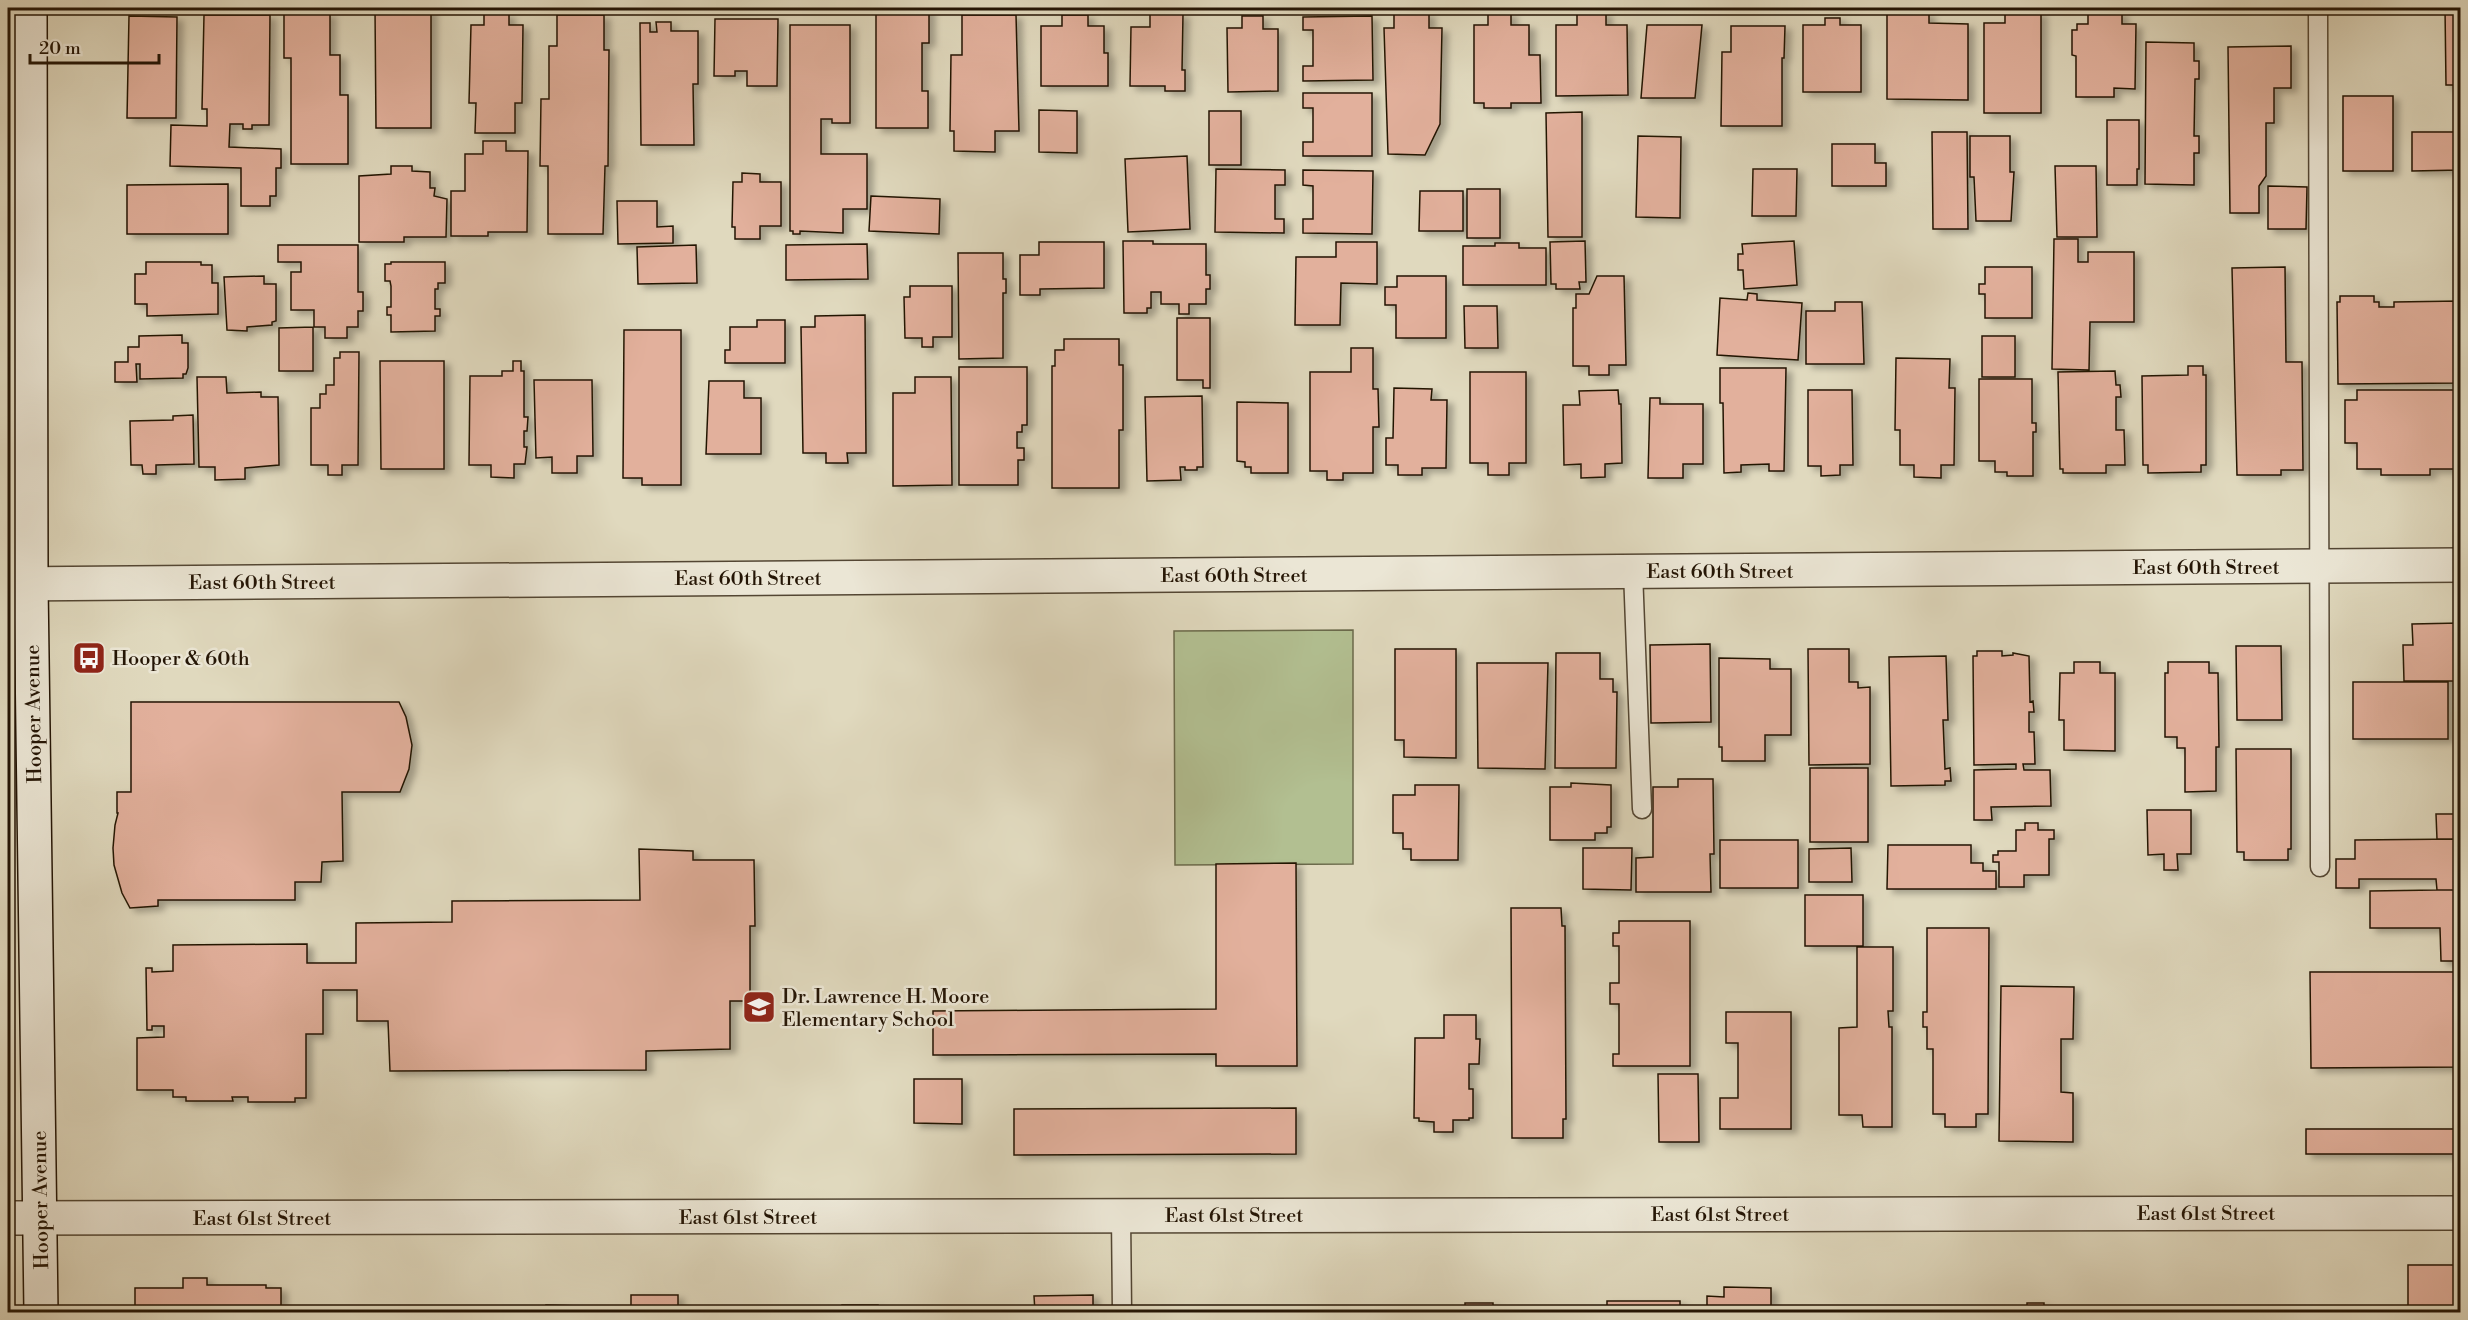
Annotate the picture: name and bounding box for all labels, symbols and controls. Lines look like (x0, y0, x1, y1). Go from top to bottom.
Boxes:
scale bar (30, 27, 159, 65)
text: 20 m (39, 37, 81, 60)
street label: East 60th Street (2132, 556, 2280, 581)
street label: East 60th Street (1646, 560, 1794, 585)
street label: East 60th Street (1160, 564, 1308, 589)
street label: East 60th Street (674, 567, 822, 592)
street label: East 60th Street (188, 571, 336, 596)
bus stop icon: Hooper & 60th (71, 640, 107, 676)
street label: Hooper Avenue (21, 644, 48, 784)
place label: Hooper & 60th (112, 647, 250, 672)
place label: Dr. Lawrence H. Moore Elementary School (782, 985, 989, 1033)
school or university icon: Dr. Lawrence H. Moore Elementary School (741, 989, 777, 1025)
street label: Hooper Avenue (28, 1130, 55, 1270)
street label: East 61st Street (2137, 1202, 2275, 1227)
street label: East 61st Street (1651, 1203, 1789, 1228)
street label: East 61st Street (1165, 1204, 1303, 1229)
street label: East 61st Street (679, 1206, 817, 1231)
street label: East 61st Street (193, 1207, 331, 1232)

